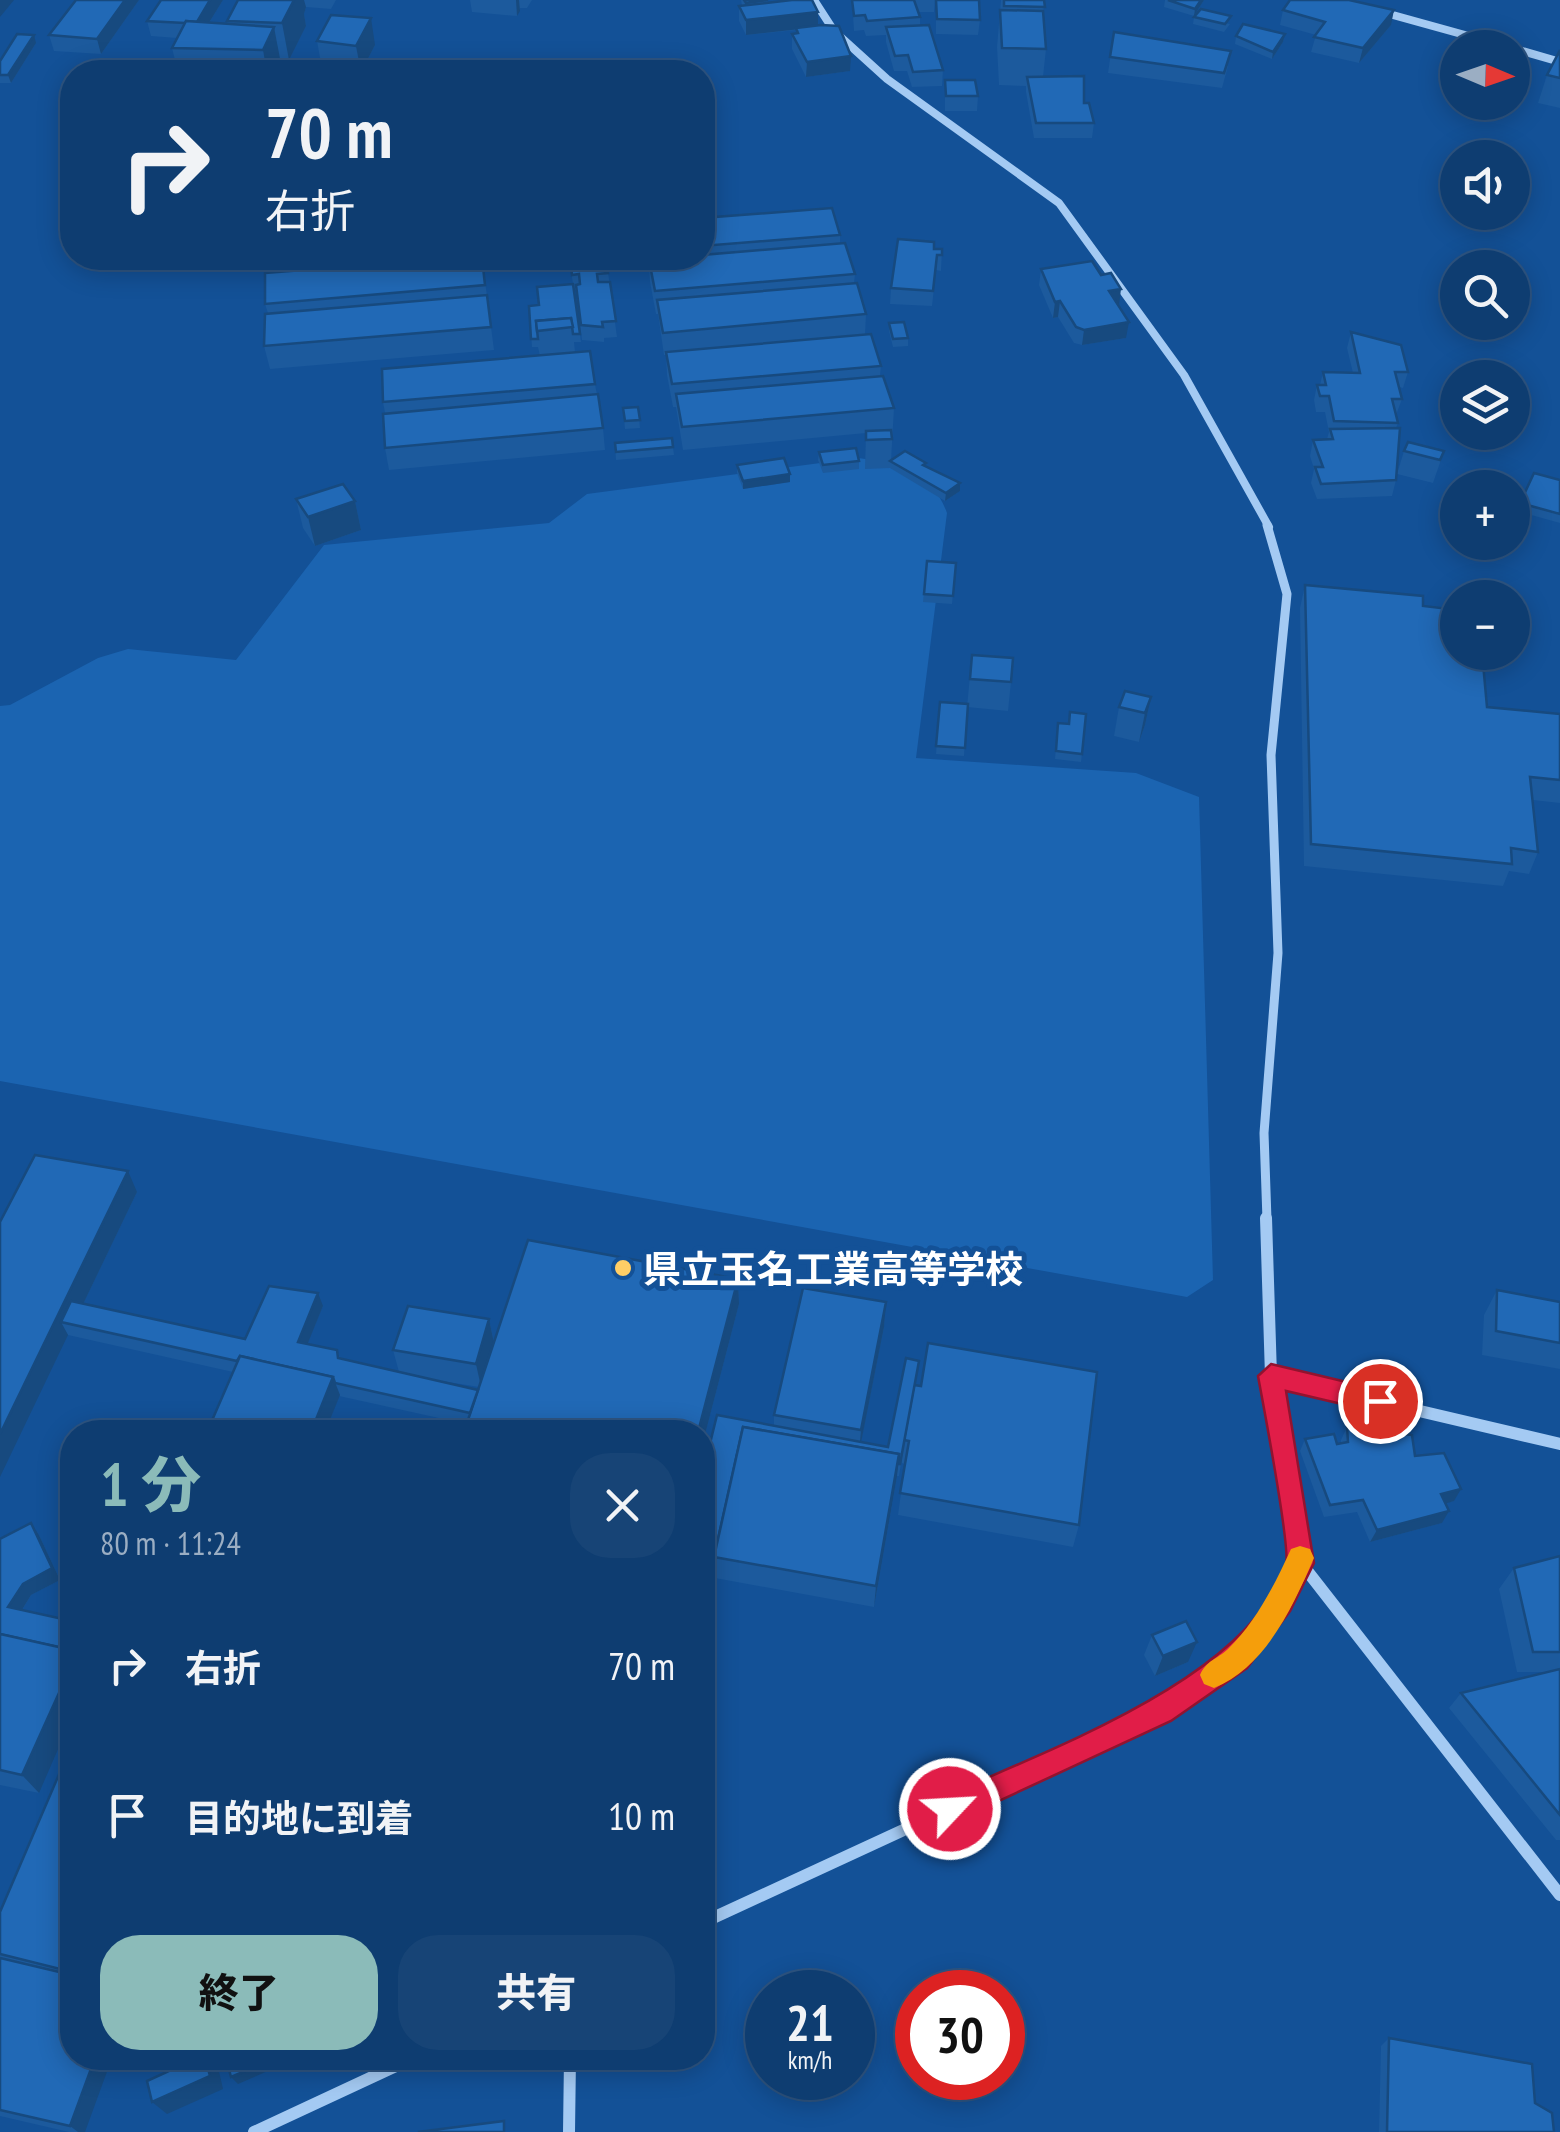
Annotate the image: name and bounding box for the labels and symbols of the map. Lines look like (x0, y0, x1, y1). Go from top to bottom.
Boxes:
north arrow (1440, 30, 1530, 120)
place label: 県立玉名工業高等学校 (643, 1244, 1023, 1293)
marker: 県立玉名工業高等学校 (612, 1257, 634, 1279)
pin (1338, 1359, 1423, 1444)
position arrow (898, 1757, 1002, 1861)
speed limit sign: 30 (895, 1970, 1025, 2100)

